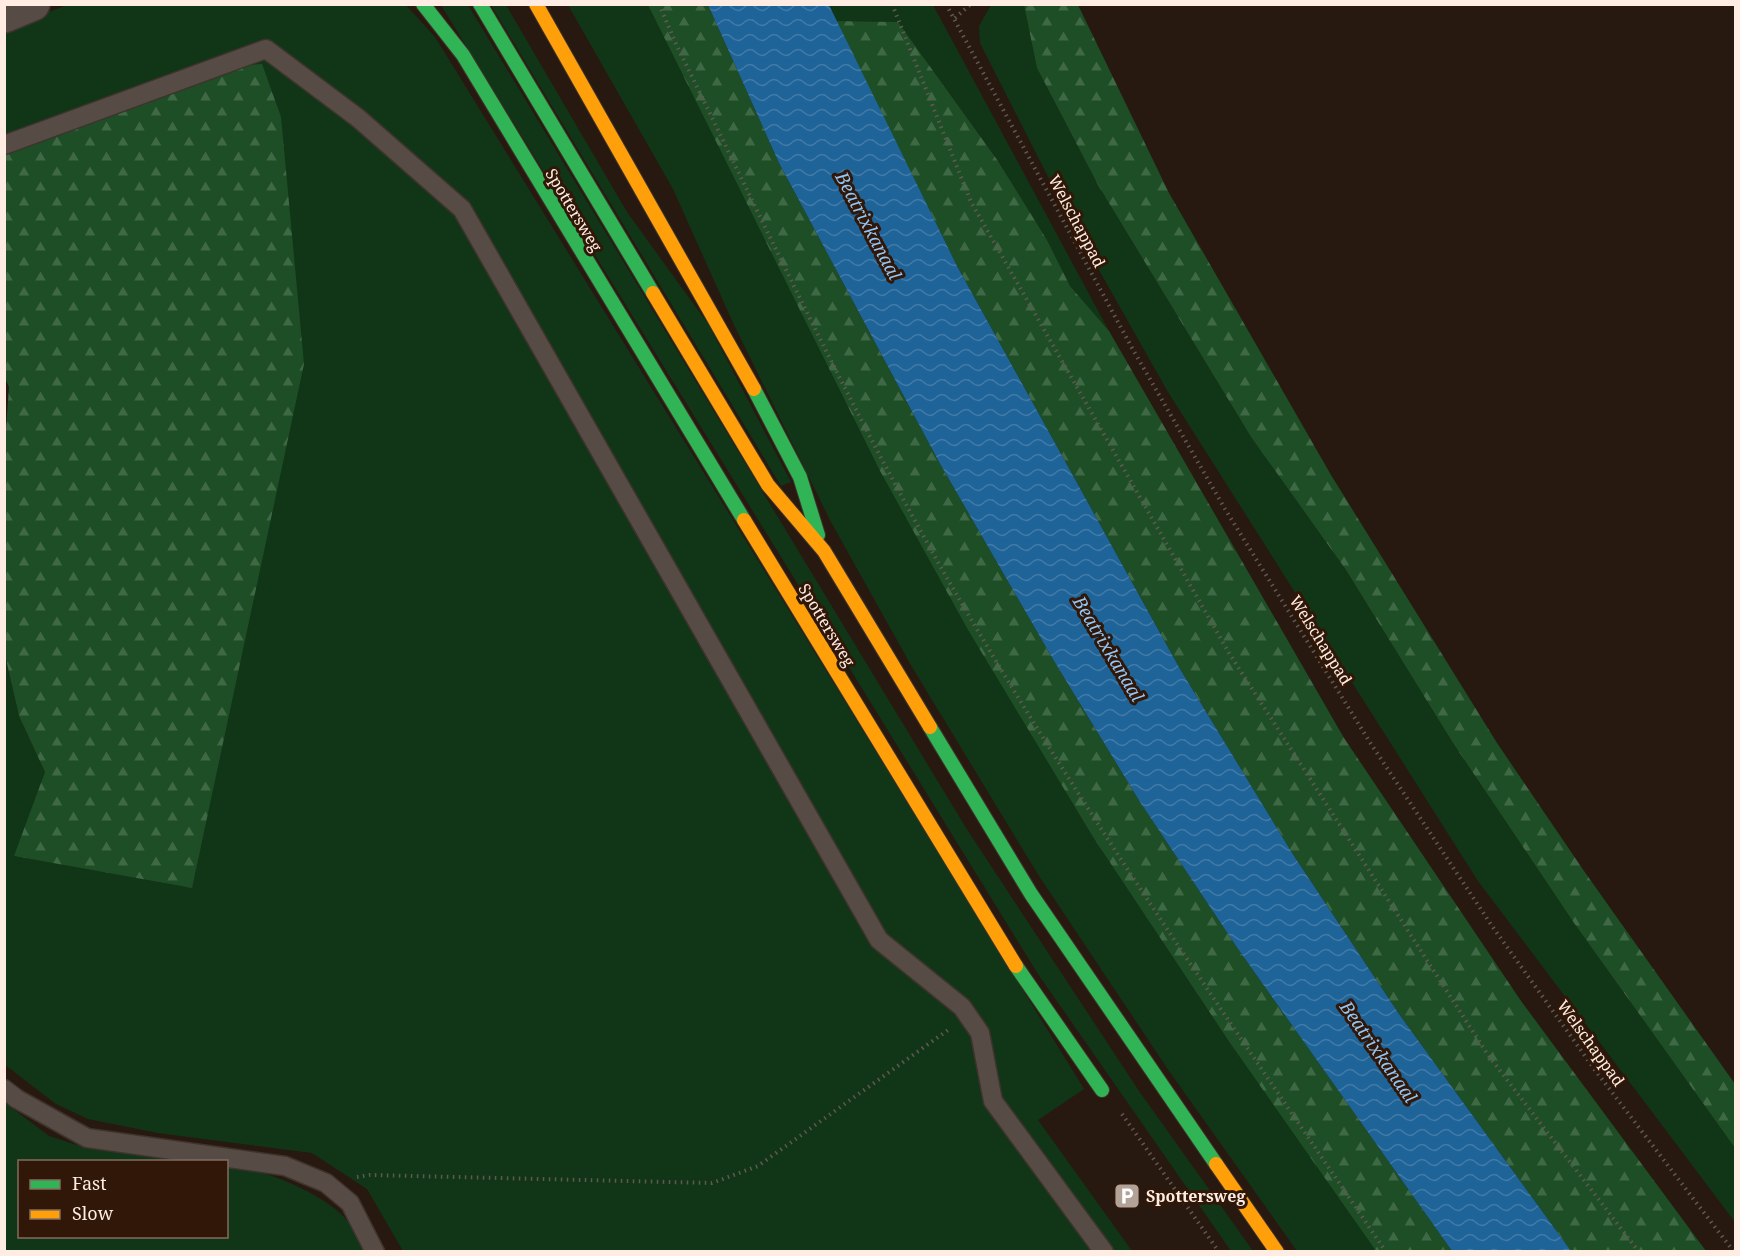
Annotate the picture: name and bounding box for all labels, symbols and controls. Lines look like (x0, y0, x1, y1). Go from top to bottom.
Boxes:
street label: Spottersweg (541, 164, 608, 256)
water label: Beatrixkanaal (830, 166, 908, 284)
street label: Welschappad (1043, 171, 1111, 271)
street label: Spottersweg (794, 579, 861, 671)
water label: Beatrixkanaal (1067, 590, 1150, 706)
street label: Welschappad (1285, 591, 1357, 689)
water label: Beatrixkanaal (1334, 995, 1423, 1108)
street label: Welschappad (1552, 995, 1630, 1091)
legend (18, 1160, 228, 1238)
text: Fast (72, 1171, 107, 1195)
parking icon: Spottersweg (1112, 1181, 1142, 1211)
place label: Spottersweg (1146, 1185, 1245, 1207)
text: Slow (72, 1201, 114, 1225)

